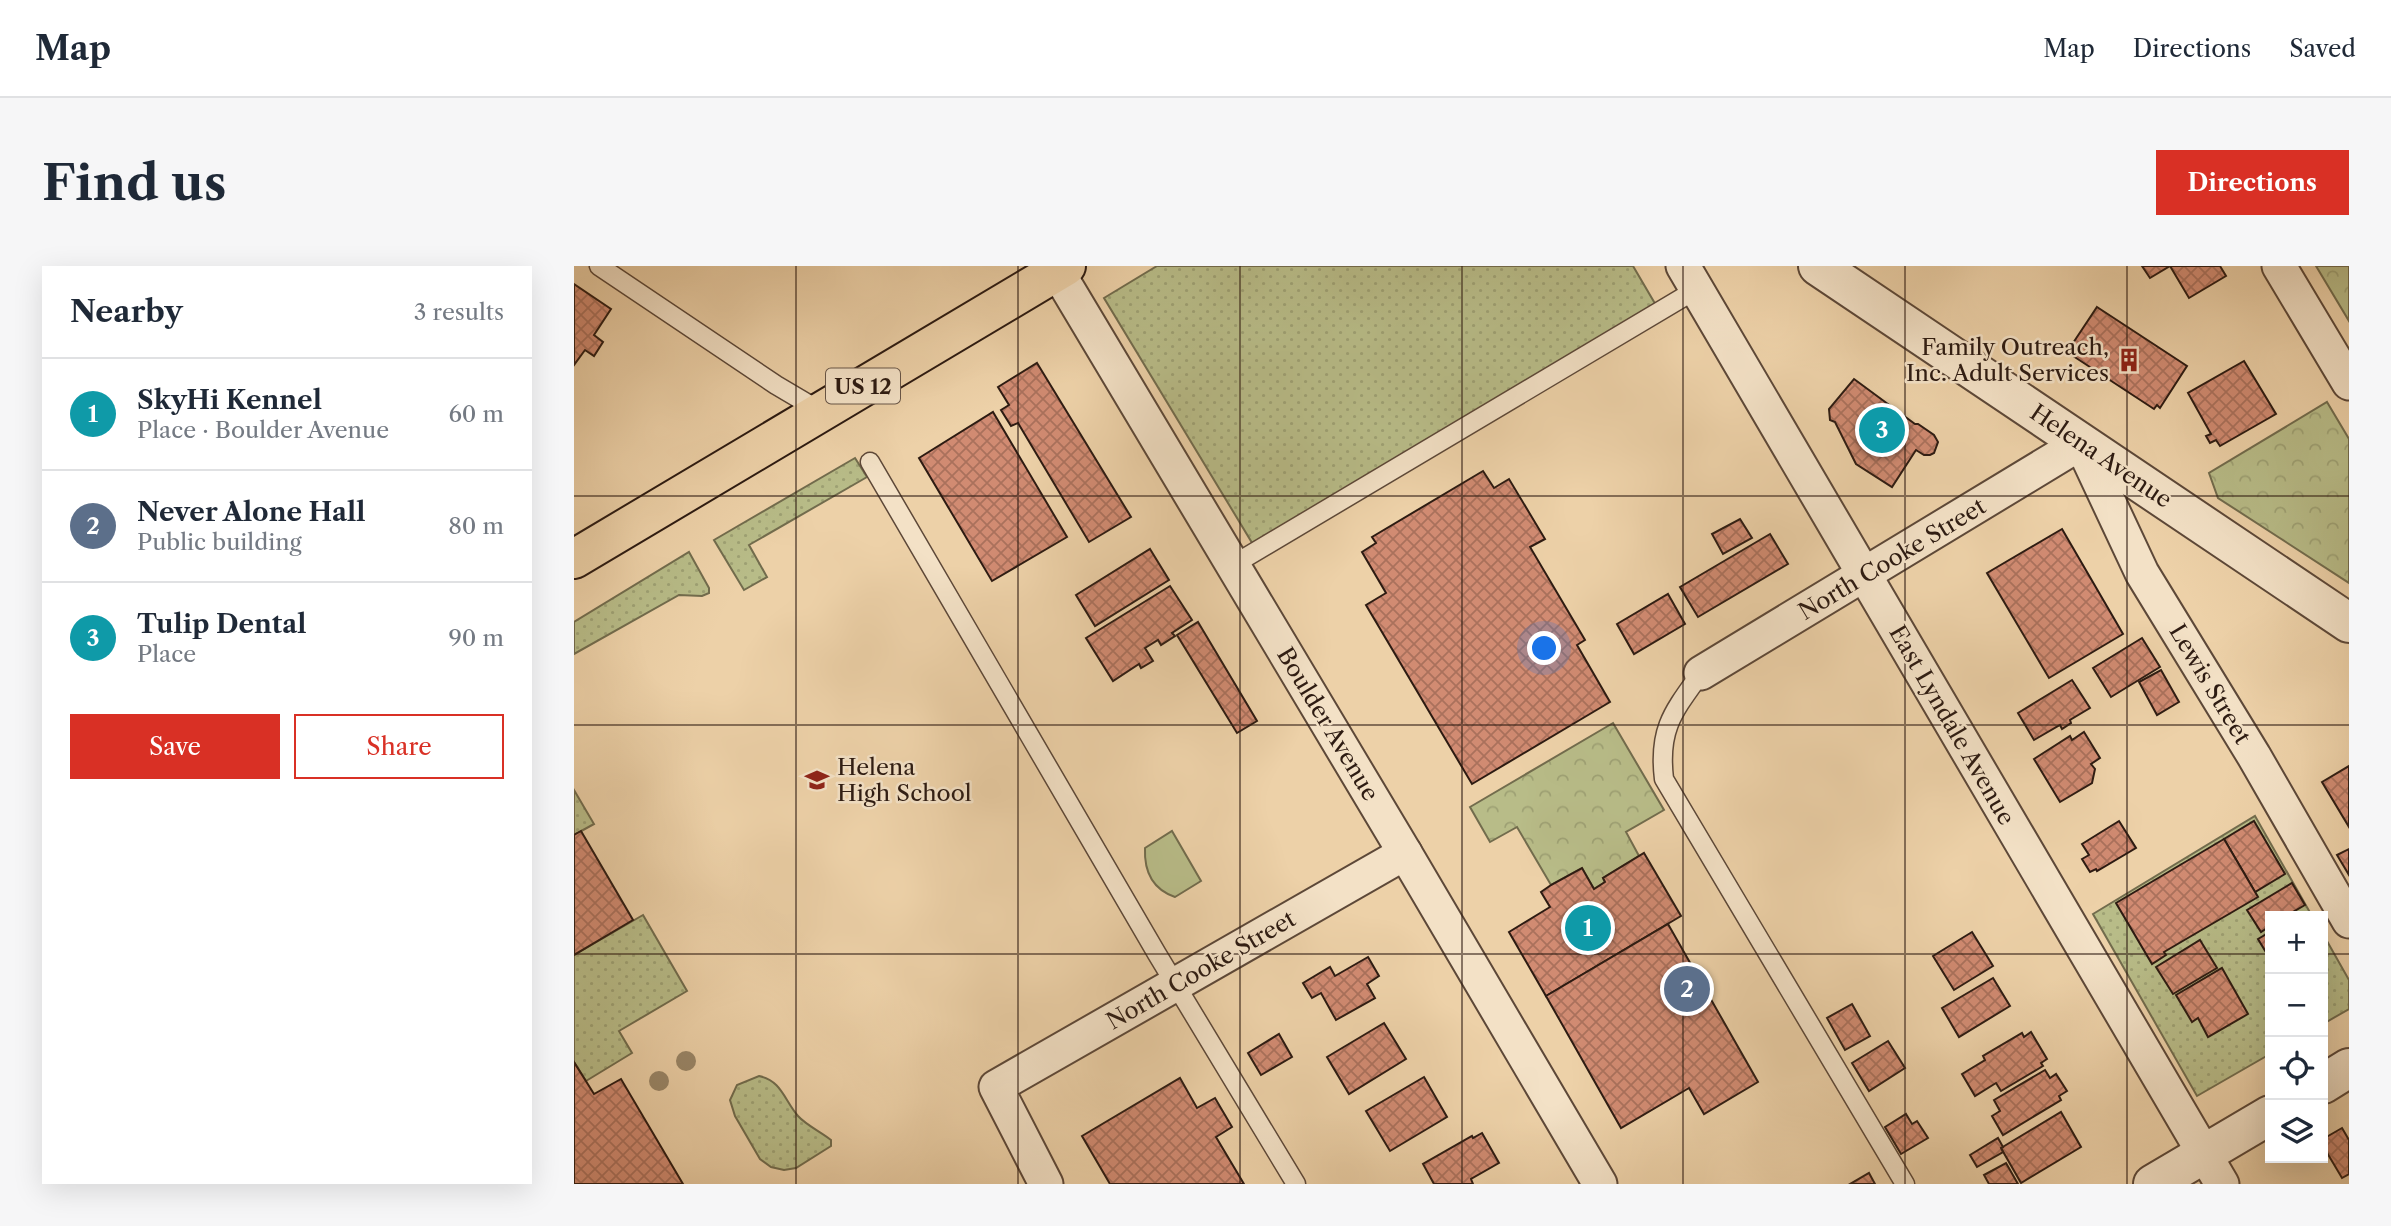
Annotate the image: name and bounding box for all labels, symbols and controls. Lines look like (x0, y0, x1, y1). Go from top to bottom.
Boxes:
text: Map (35, 28, 111, 69)
text: Map (2043, 34, 2095, 63)
text: Directions (2133, 34, 2251, 63)
text: Saved (2289, 34, 2356, 63)
button: Directions (2156, 150, 2349, 215)
text: Find us (42, 152, 226, 213)
text: Nearby (70, 293, 183, 330)
text: 3 results (414, 298, 504, 326)
place label: Family Outreach, Inc. Adult Services (1906, 333, 2109, 387)
building icon: Family Outreach, Inc. Adult Services (2115, 346, 2143, 374)
road number: US 12 (826, 368, 900, 404)
text: SkyHi Kennel (137, 384, 322, 416)
street label: Helena Avenue (2025, 398, 2177, 514)
text: 1 (88, 400, 98, 428)
text: 60 m (448, 400, 504, 428)
pin: 3 (1859, 404, 1905, 456)
text: Place · Boulder Avenue (137, 416, 389, 444)
street label: North Cooke Street (1793, 492, 1991, 626)
text: Never Alone Hall (137, 496, 365, 528)
text: 2 (86, 512, 100, 540)
text: 80 m (448, 512, 504, 540)
text: Public building (137, 528, 302, 556)
text: Tulip Dental (137, 608, 307, 640)
street label: Lewis Street (2163, 619, 2257, 749)
street label: East Lyndale Avenue (1883, 620, 2021, 830)
text: 3 (87, 624, 100, 652)
text: 90 m (448, 624, 504, 652)
your location (1527, 631, 1561, 665)
text: Place (137, 640, 196, 668)
street label: Boulder Avenue (1271, 642, 1385, 806)
button: Save (70, 714, 280, 779)
button: Share (294, 714, 504, 779)
place label: Helena High School (837, 753, 972, 807)
school or university icon: Helena High School (803, 766, 831, 794)
pin: 1 (1565, 902, 1611, 954)
street label: North Cooke Street (1102, 905, 1300, 1035)
map controls (2265, 911, 2328, 1163)
button: + (2265, 911, 2328, 974)
pin: 2 (1664, 963, 1710, 1015)
button: − (2265, 974, 2328, 1037)
button: locate (2265, 1037, 2328, 1100)
button: layers (2265, 1100, 2328, 1163)

